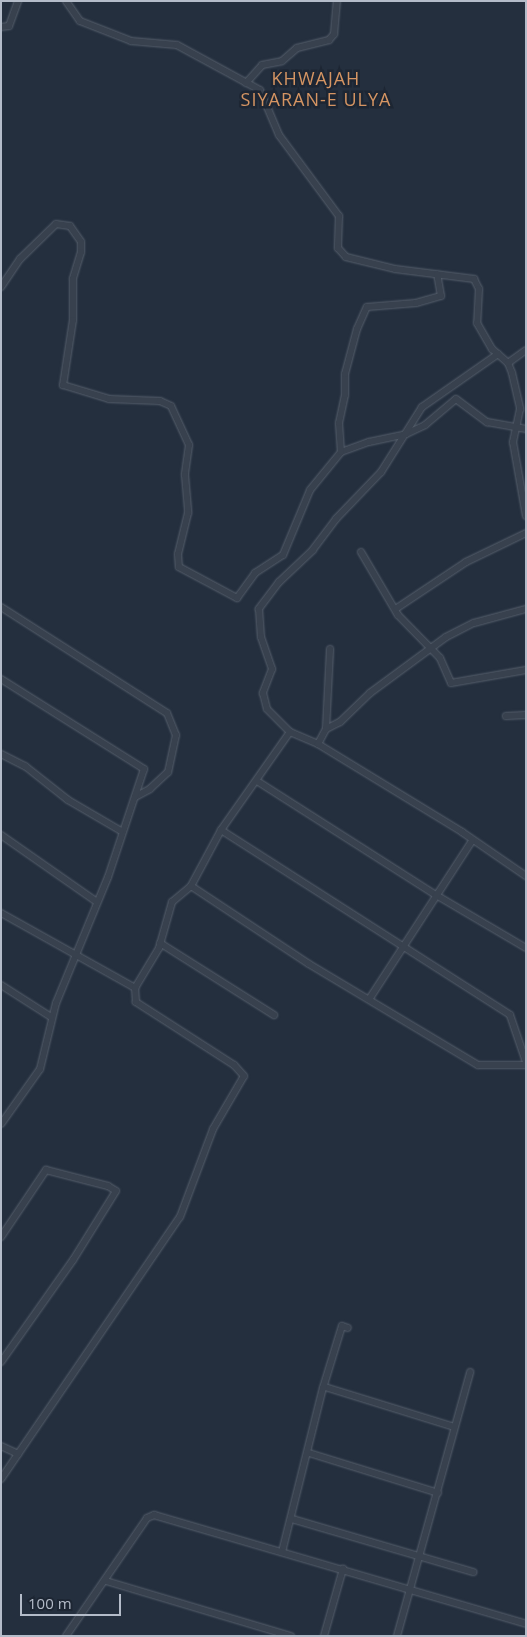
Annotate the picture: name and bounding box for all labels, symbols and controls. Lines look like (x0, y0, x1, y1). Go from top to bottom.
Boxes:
district label: KHWAJAH SIYARAN-E ULYA (239, 68, 393, 110)
scale bar (22, 1584, 124, 1616)
text: 100 m (28, 1593, 72, 1613)

